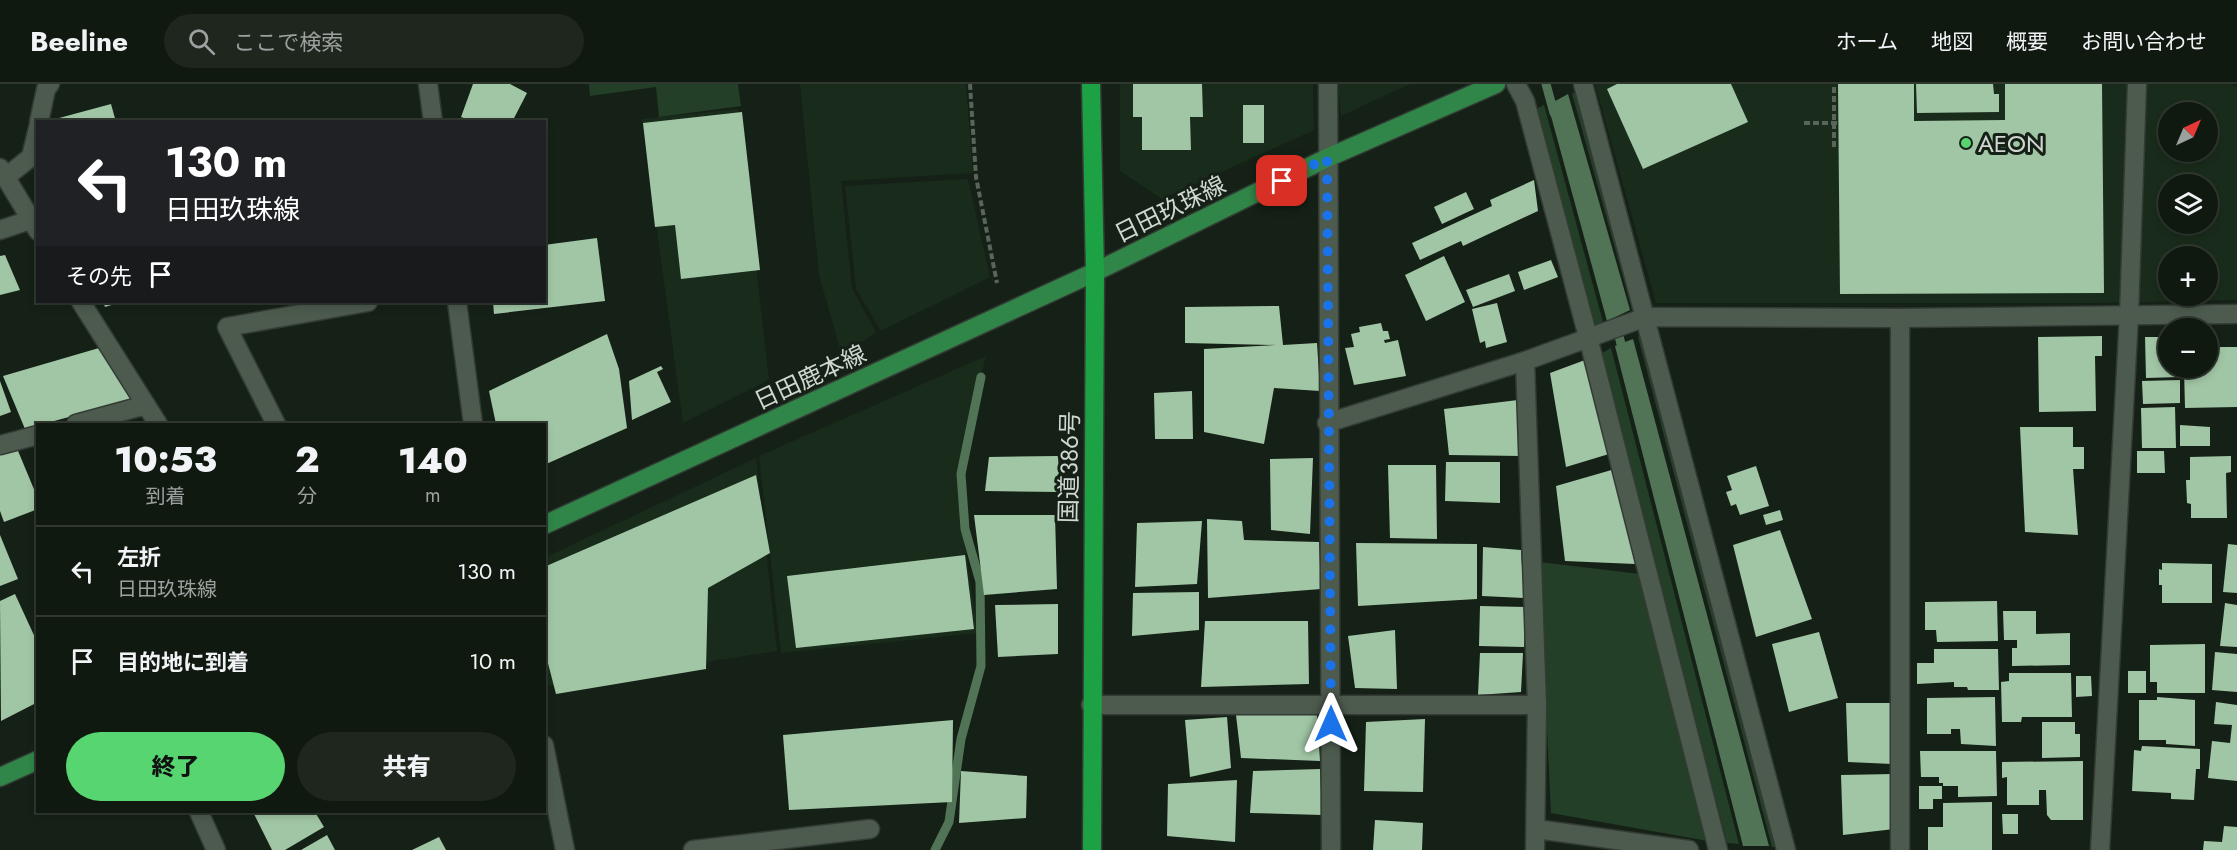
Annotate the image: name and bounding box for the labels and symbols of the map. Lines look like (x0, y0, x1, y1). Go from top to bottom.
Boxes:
north arrow (2158, 102, 2218, 162)
place label: AEON (1978, 126, 2045, 161)
marker: AEON (1959, 136, 1973, 150)
pin (1256, 155, 1307, 206)
street label: 日田玖珠線 (1108, 167, 1232, 251)
street label: 日田鹿本線 (748, 336, 872, 418)
street label: 国道386号 (1051, 411, 1087, 523)
position arrow (1299, 692, 1363, 756)

